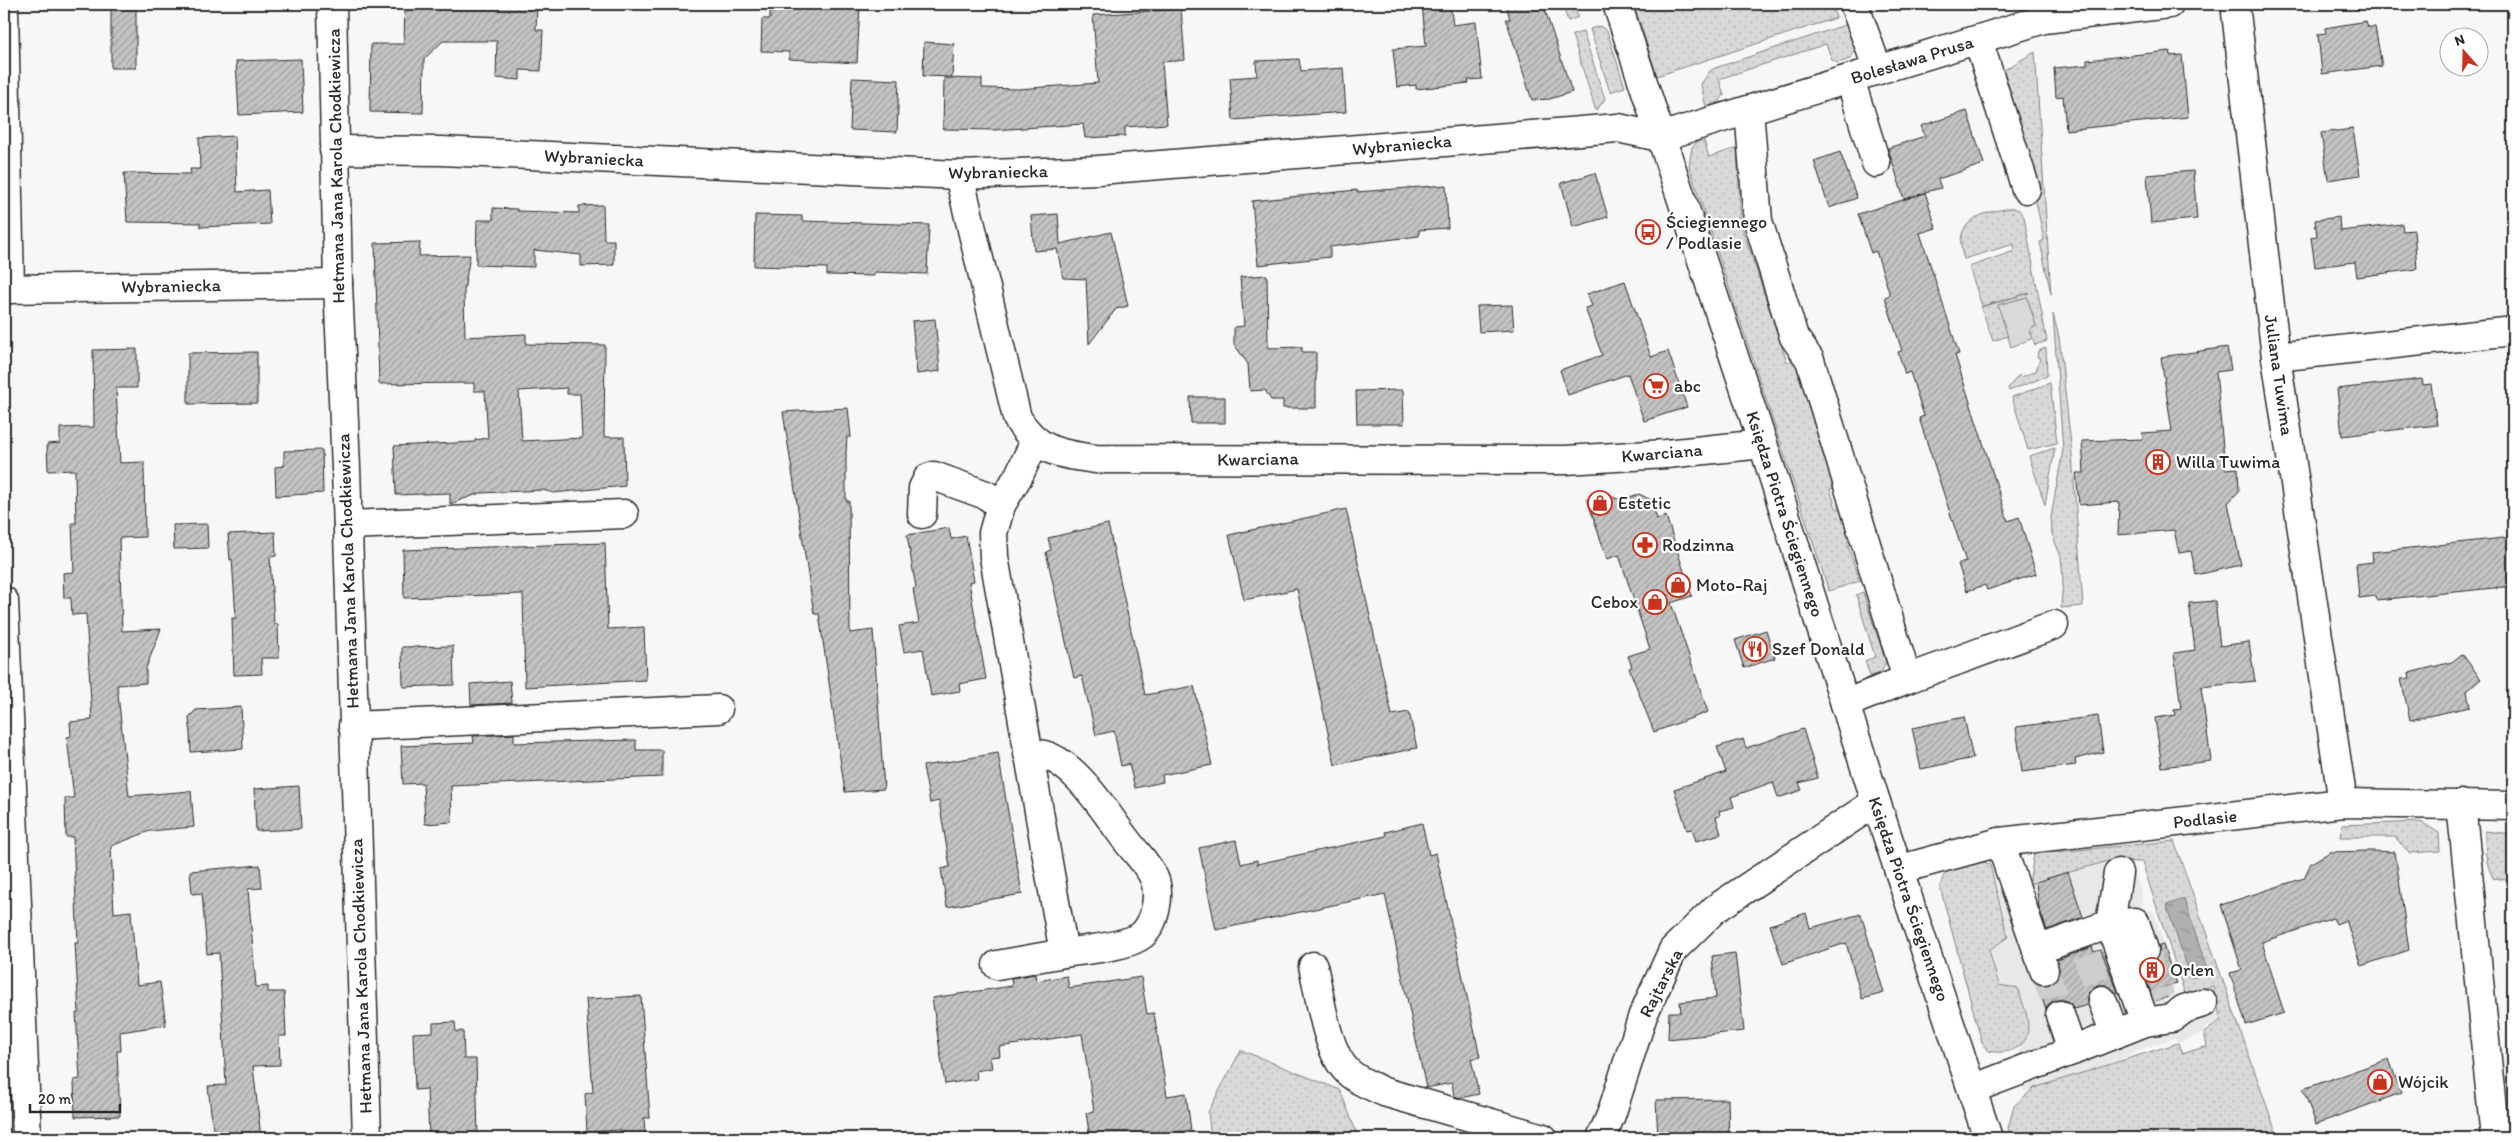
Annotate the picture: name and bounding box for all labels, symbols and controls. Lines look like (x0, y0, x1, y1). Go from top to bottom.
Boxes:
street label: Hetmana Jana Karola Chodkiewicza (323, 27, 349, 304)
north arrow (2440, 28, 2490, 78)
street label: Bolesława Prusa (1848, 31, 1977, 89)
text: N (2452, 31, 2467, 50)
street label: Wybraniecka (1351, 130, 1453, 160)
street label: Wybraniecka (544, 144, 645, 172)
street label: Wybraniecka (948, 160, 1049, 184)
place label: Ściegiennego / Podlasie (1666, 211, 1767, 254)
bus stop icon: Ściegiennego / Podlasie (1635, 219, 1661, 245)
street label: Wybraniecka (121, 274, 222, 298)
street label: Juliana Tuwima (2260, 313, 2298, 438)
supermarket icon: abc (1643, 373, 1669, 399)
place label: abc (1674, 375, 1701, 397)
street label: Księdza Piotra Ściegiennego (1741, 408, 1829, 620)
street label: Hetmana Jana Karola Chodkiewicza (332, 432, 364, 709)
street label: Kwarciana (1620, 438, 1704, 468)
street label: Kwarciana (1217, 447, 1300, 471)
building icon: Willa Tuwima (2145, 449, 2171, 475)
place label: Willa Tuwima (2176, 451, 2280, 473)
shop icon: Estetic (1587, 490, 1613, 516)
place label: Estetic (1618, 492, 1671, 514)
pharmacy icon: Rodzinna (1632, 532, 1658, 558)
place label: Rodzinna (1662, 534, 1735, 556)
shop icon: Moto-Raj (1665, 572, 1691, 598)
place label: Moto-Raj (1696, 574, 1767, 596)
shop icon: Cebox (1642, 589, 1668, 615)
place label: Cebox (1591, 591, 1638, 613)
restaurant icon: Szef Donald (1742, 636, 1768, 662)
place label: Szef Donald (1772, 638, 1865, 660)
street label: Księdza Piotra Ściegiennego (1864, 794, 1954, 1004)
street label: Podlasie (2172, 805, 2238, 833)
street label: Hetmana Jana Karola Chodkiewicza (345, 837, 377, 1114)
street label: Rajtarska (1634, 944, 1688, 1021)
building icon: Orlen (2139, 957, 2165, 983)
place label: Orlen (2170, 959, 2214, 981)
shop icon: Wójcik (2367, 1069, 2393, 1095)
place label: Wójcik (2398, 1071, 2449, 1093)
scale bar (30, 1082, 120, 1114)
text: 20 m (38, 1090, 72, 1108)

